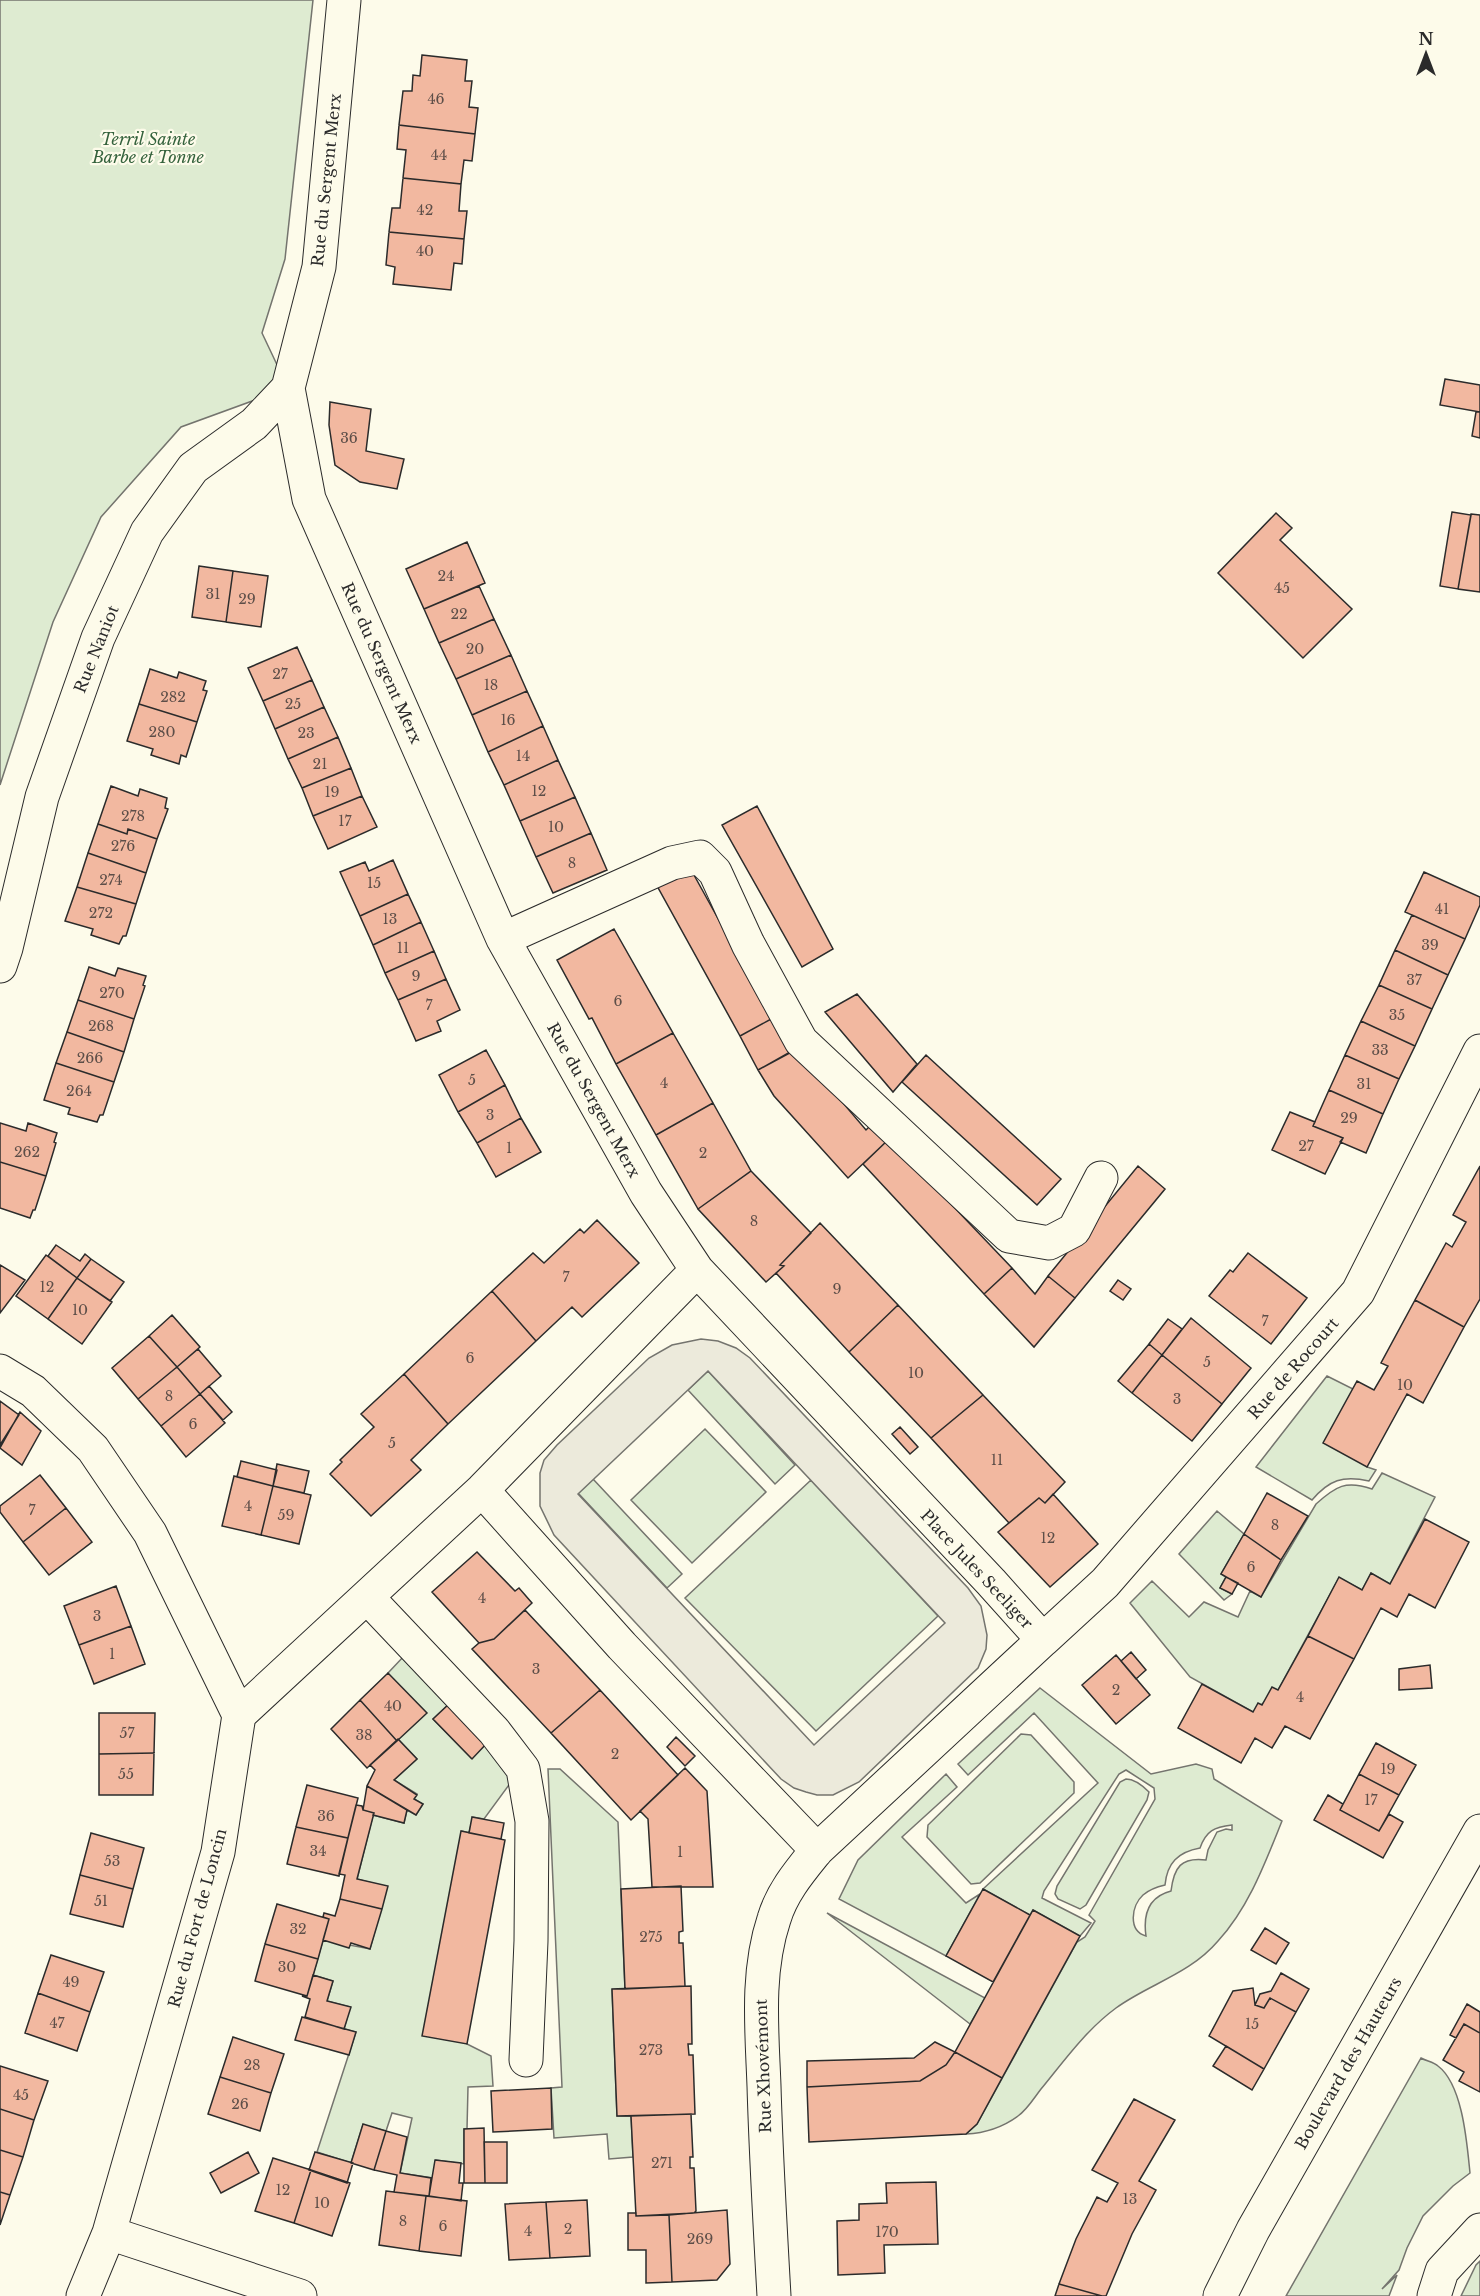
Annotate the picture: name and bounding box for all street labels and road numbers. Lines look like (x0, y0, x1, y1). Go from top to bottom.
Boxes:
street label: Rue du Sergent Merx (307, 92, 345, 268)
street label: Rue du Sergent Merx (337, 579, 427, 747)
street label: Rue Naniot (69, 602, 123, 696)
street label: Rue du Sergent Merx (543, 1019, 645, 1181)
street label: Rue de Rocourt (1243, 1313, 1343, 1423)
street label: Place Jules Seeliger (917, 1505, 1038, 1633)
street label: Rue du Fort de Loncin (163, 1826, 231, 2010)
street label: Boulevard des Hauteurs (1290, 1973, 1406, 2153)
street label: Rue Xhovémont (751, 1999, 775, 2133)

